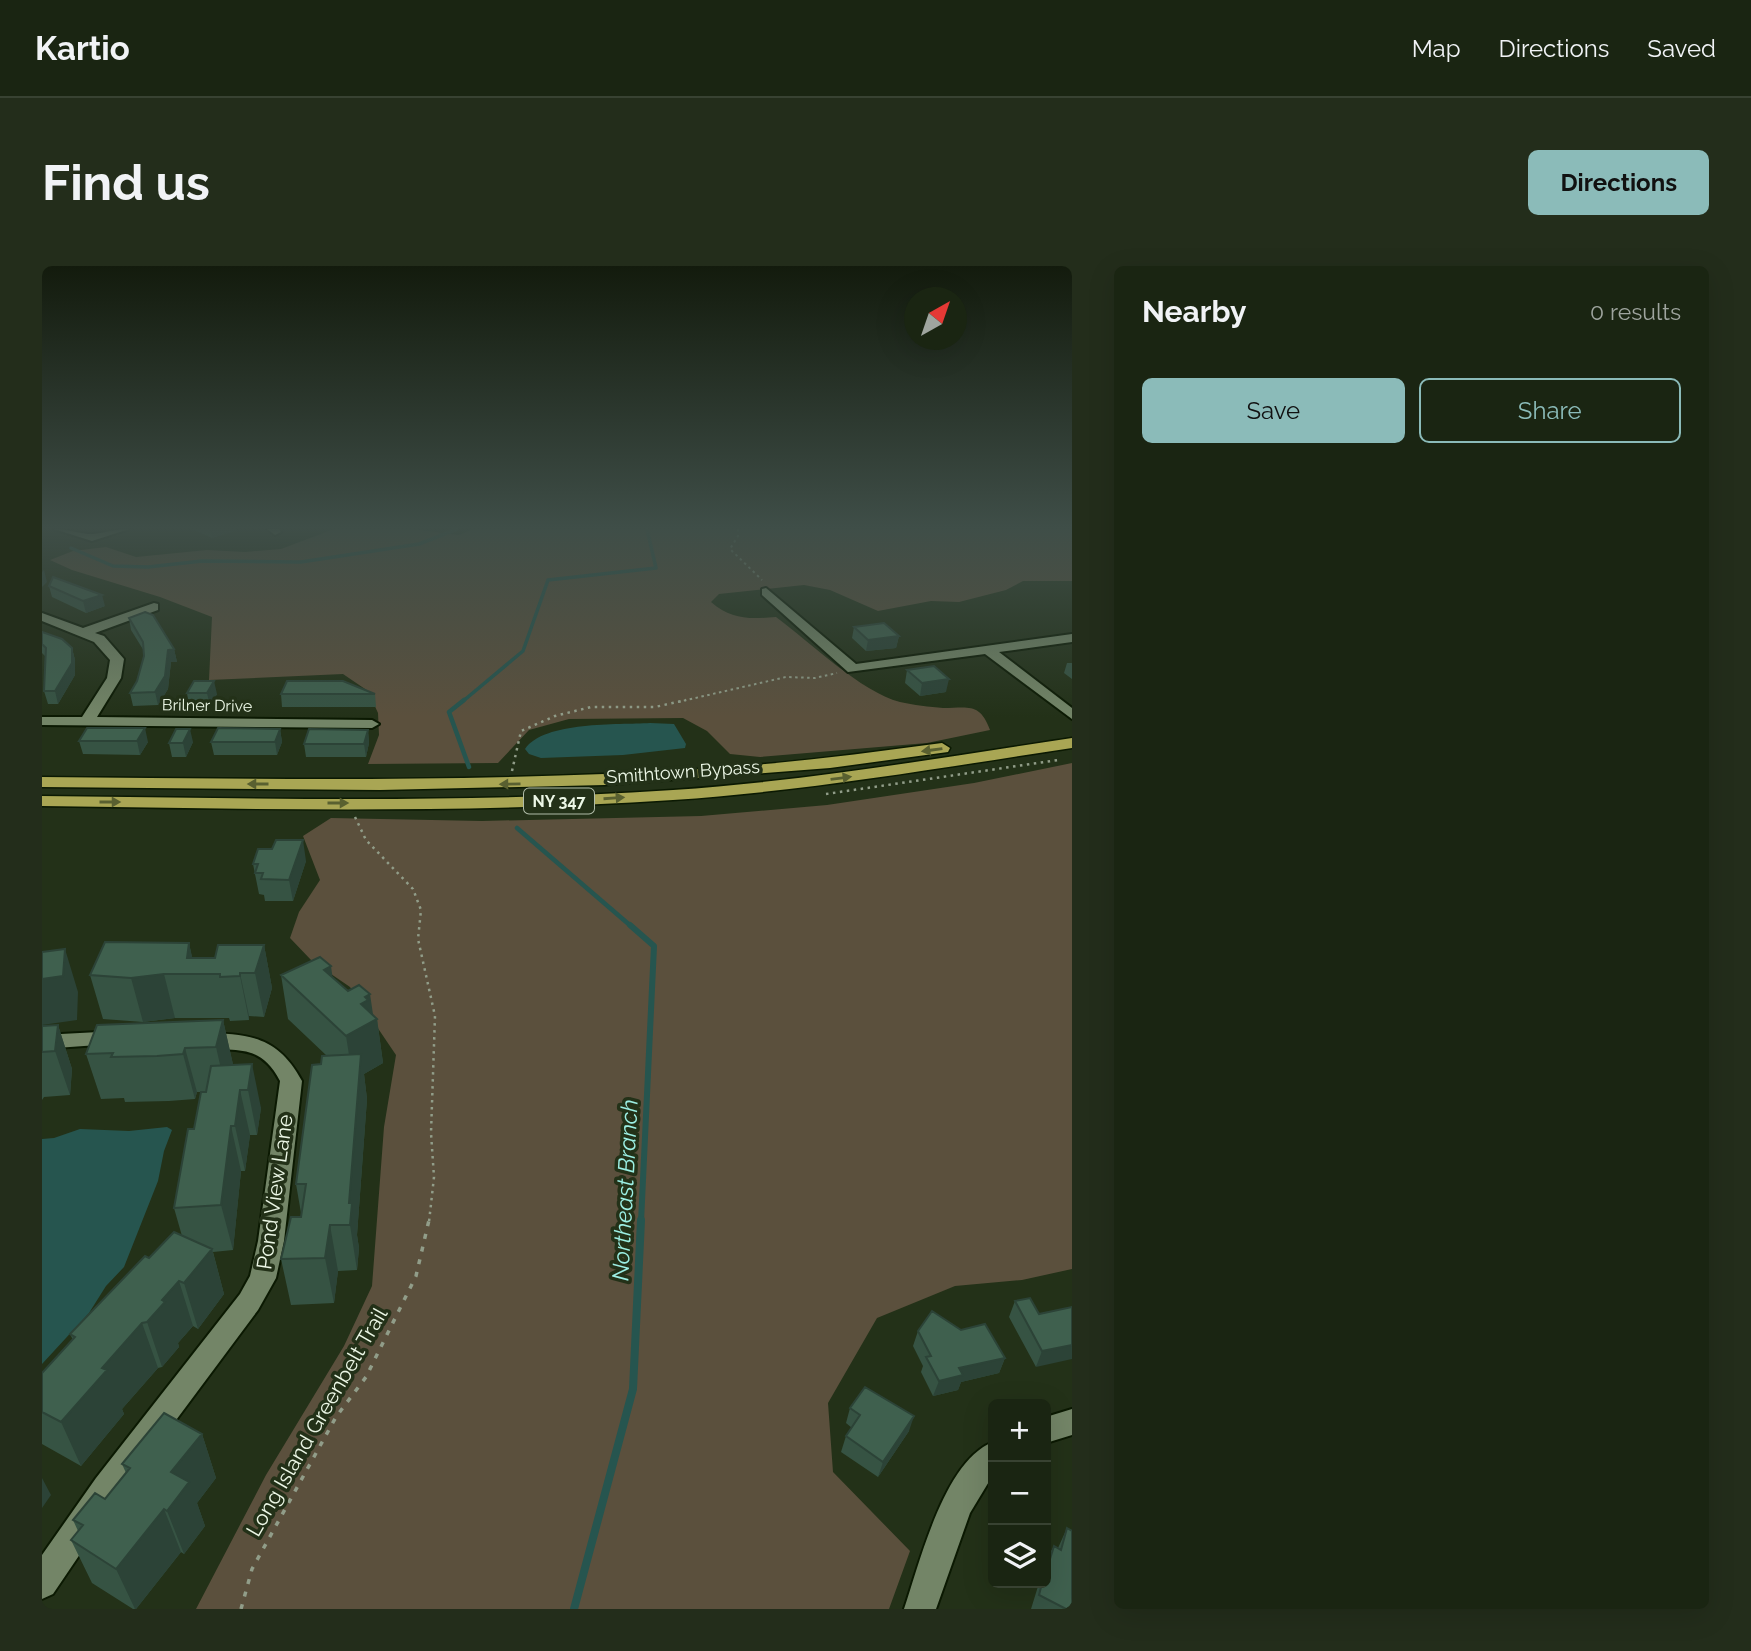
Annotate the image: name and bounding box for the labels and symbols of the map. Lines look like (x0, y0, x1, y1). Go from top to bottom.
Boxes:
north arrow (904, 287, 967, 350)
street label: Brilner Drive (162, 695, 252, 716)
one-way arrow (921, 745, 943, 756)
street label: Smithtown Bypass (606, 756, 761, 787)
one-way arrow (830, 772, 852, 783)
one-way arrow (247, 778, 269, 790)
one-way arrow (499, 778, 521, 790)
road number: NY 347 (524, 788, 594, 814)
one-way arrow (603, 792, 625, 803)
one-way arrow (99, 796, 121, 808)
one-way arrow (327, 797, 349, 809)
water label: Northeast Branch (606, 1098, 643, 1282)
street label: Pond View Lane (251, 1113, 298, 1271)
street label: Long Island Greenbelt Trail (241, 1303, 393, 1541)

